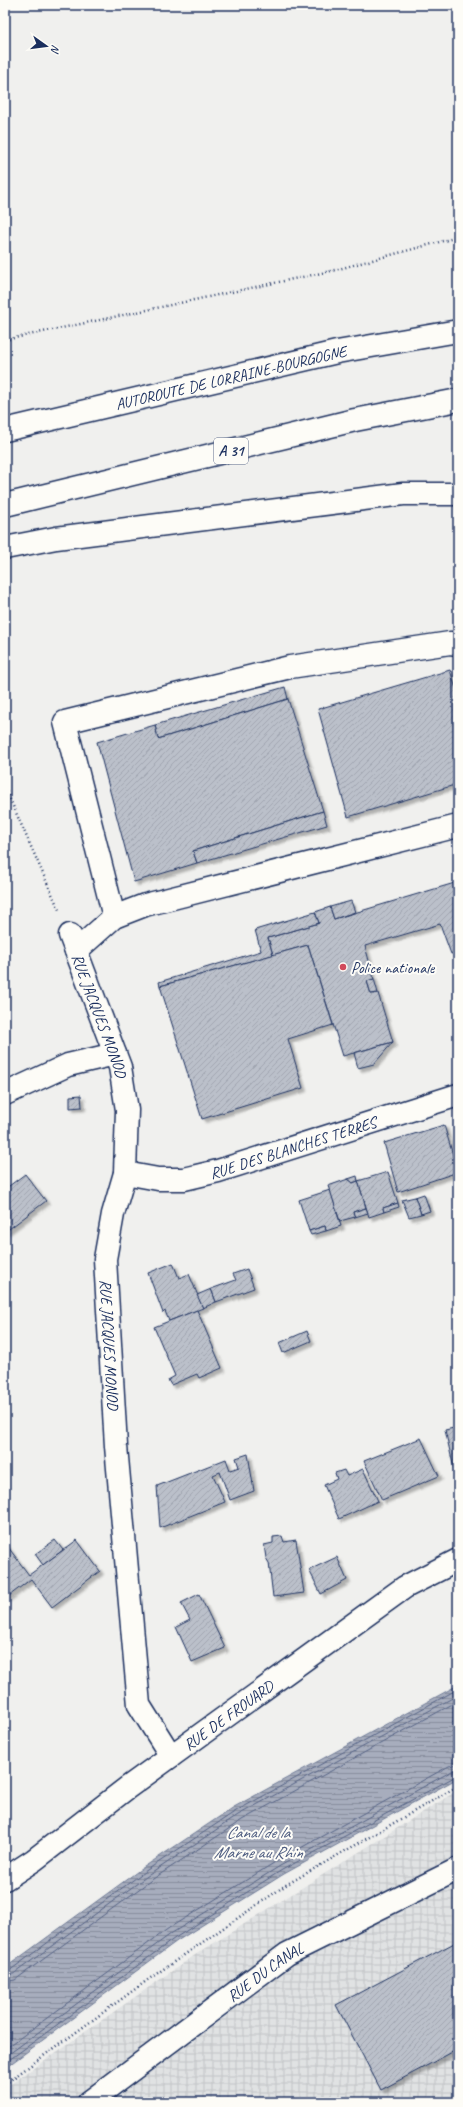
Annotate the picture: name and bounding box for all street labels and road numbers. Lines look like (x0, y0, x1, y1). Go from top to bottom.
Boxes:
street label: AUTOROUTE DE LORRAINE-BOURGOGNE (114, 341, 350, 415)
road number: A 31 (214, 438, 248, 464)
street label: RUE JACQUES MONOD (67, 951, 131, 1081)
street label: RUE DES BLANCHES TERRES (208, 1112, 382, 1184)
street label: RUE JACQUES MONOD (95, 1279, 123, 1412)
street label: RUE DE FROUARD (180, 1675, 279, 1755)
street label: RUE DU CANAL (223, 1938, 307, 2007)

